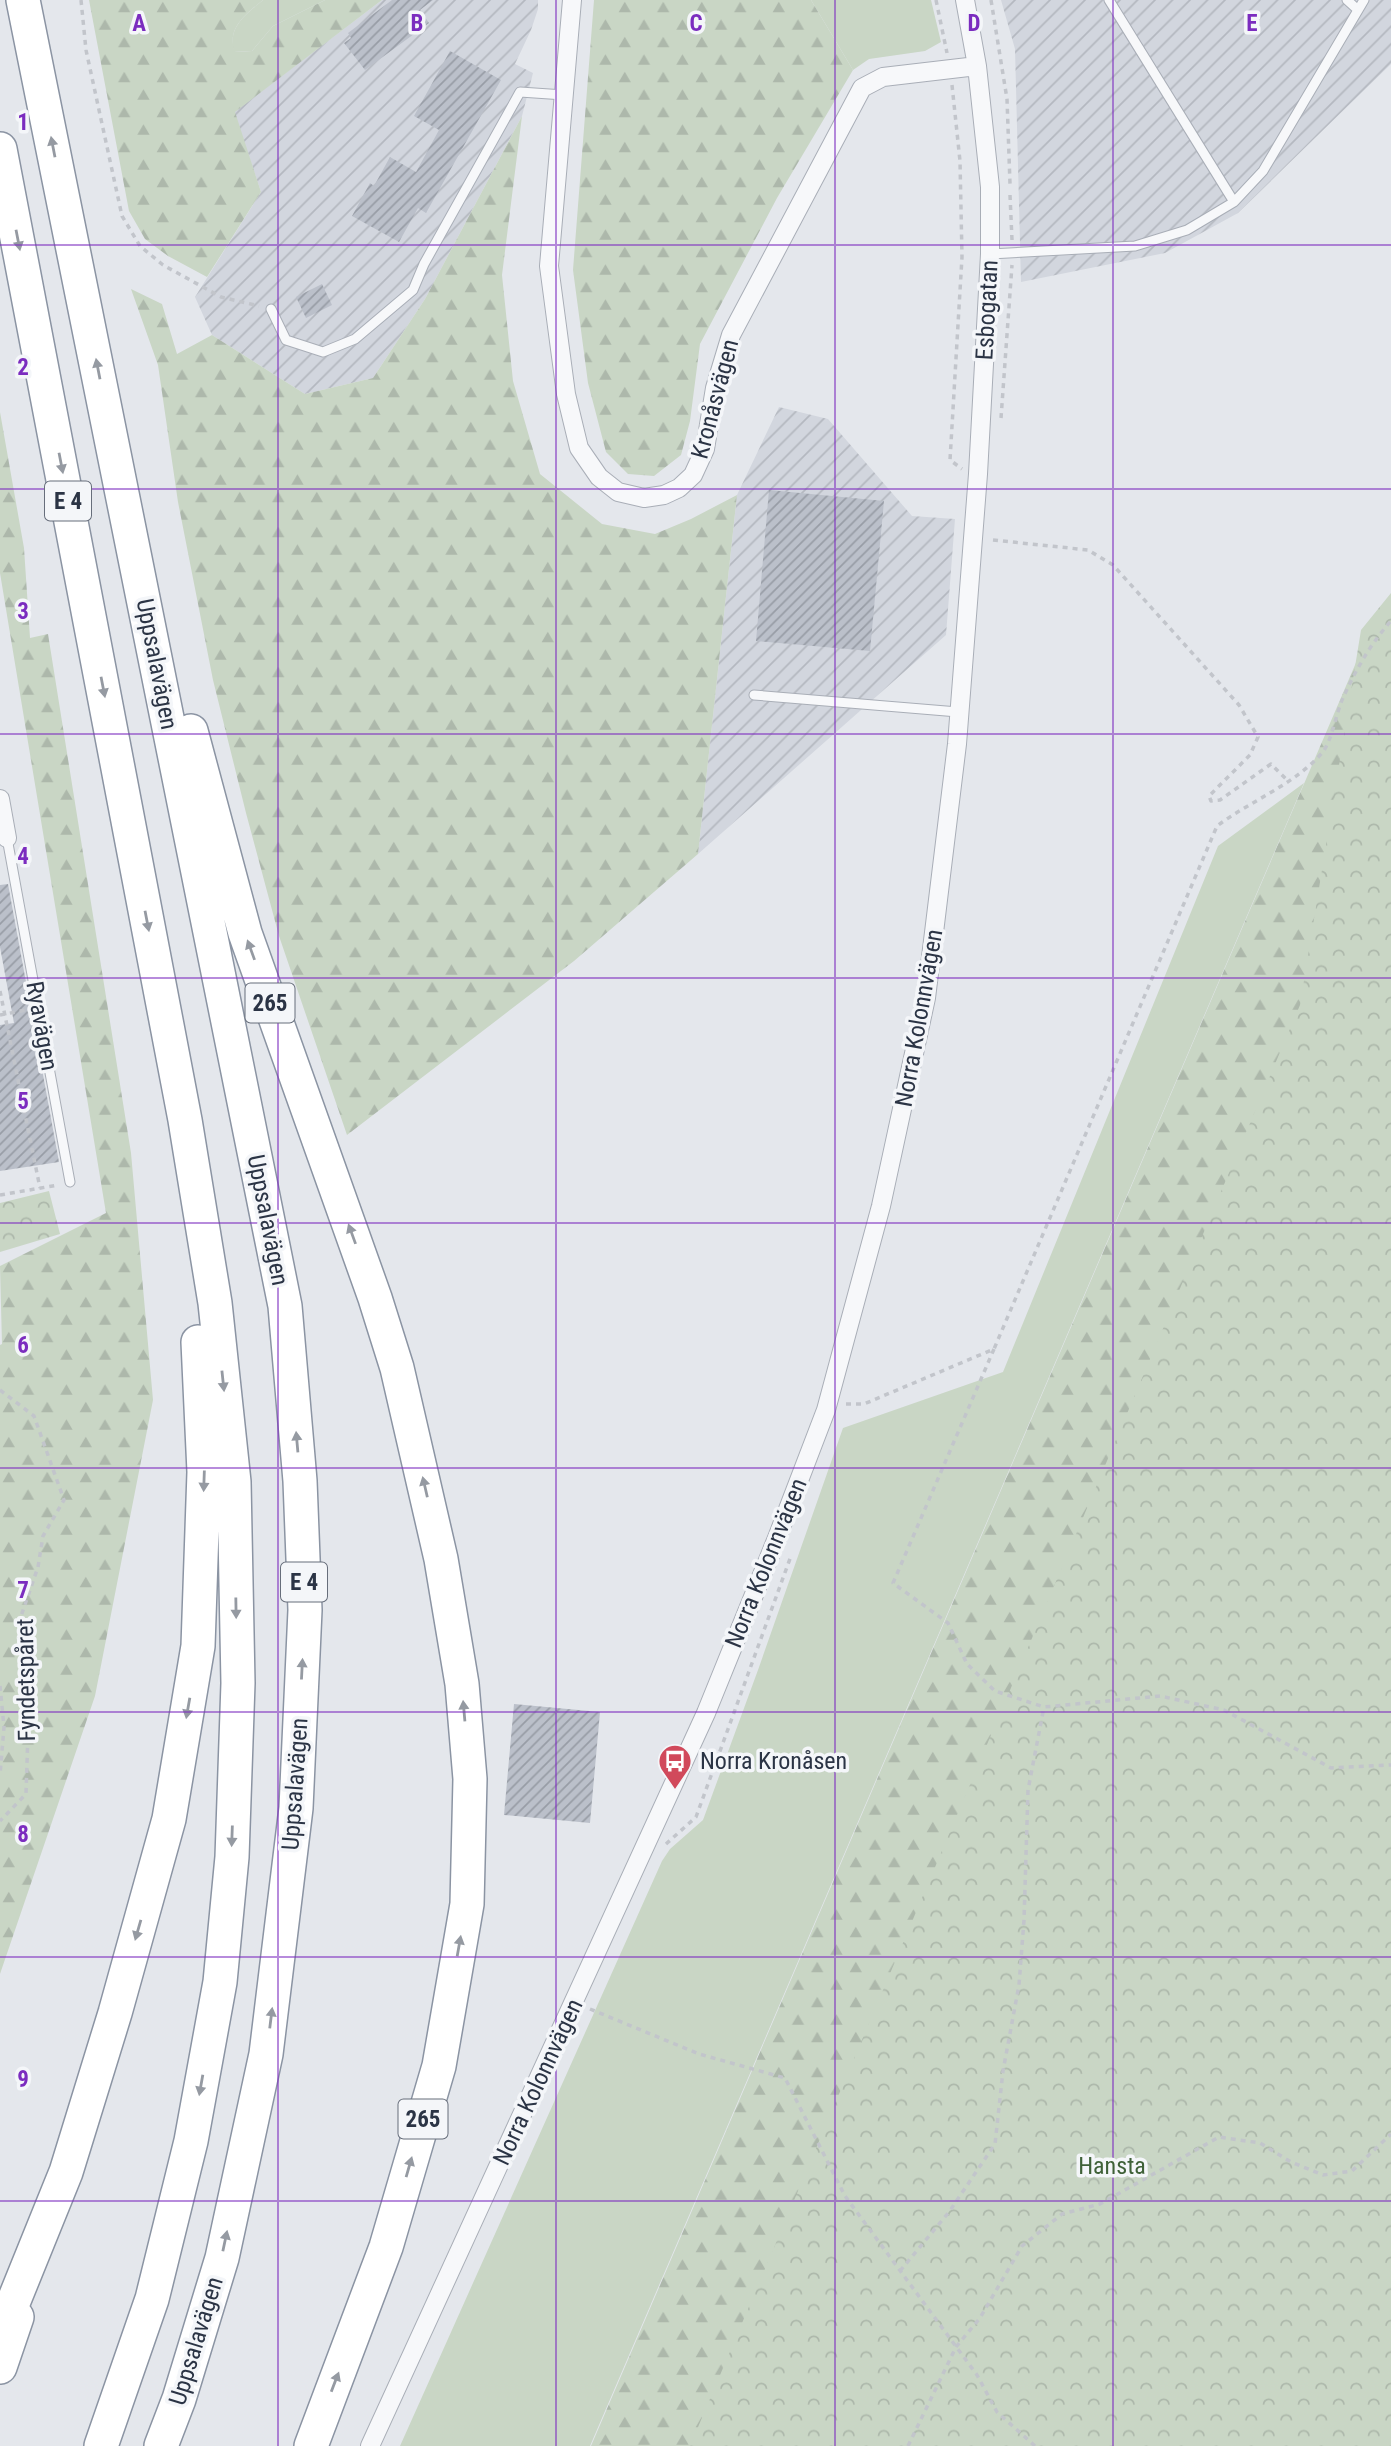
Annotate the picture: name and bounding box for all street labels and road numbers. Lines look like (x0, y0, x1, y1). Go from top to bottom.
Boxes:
street label: Esbogatan (970, 259, 1004, 361)
street label: Kronåsvägen (686, 336, 744, 462)
road number: E 4 (45, 481, 91, 520)
street label: Uppsalavägen (131, 596, 183, 732)
street label: Norra Kolonnvägen (890, 927, 948, 1109)
street label: Ryavägen (20, 979, 64, 1073)
road number: 265 (246, 984, 294, 1022)
street label: Uppsalavägen (242, 1152, 294, 1288)
street label: Norra Kolonnvägen (719, 1474, 813, 1652)
road number: E 4 (281, 1562, 327, 1602)
street label: Fyndetspåret (11, 1618, 41, 1742)
street label: Uppsalavägen (276, 1717, 314, 1851)
street label: Norra Kolonnvägen (487, 1995, 589, 2169)
road number: 265 (398, 2100, 448, 2138)
street label: Uppsalavägen (163, 2273, 229, 2409)

